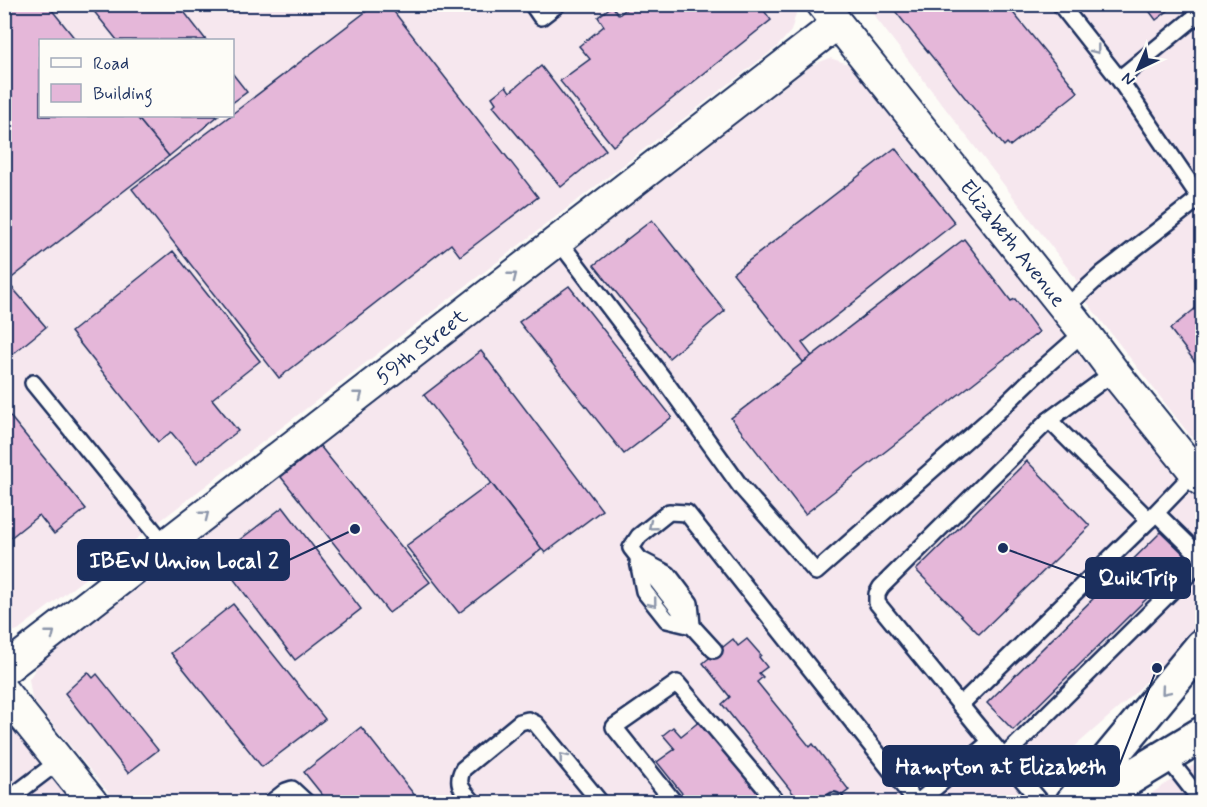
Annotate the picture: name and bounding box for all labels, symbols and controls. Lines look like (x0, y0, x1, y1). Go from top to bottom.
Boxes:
legend (39, 39, 234, 117)
north arrow (1108, 39, 1168, 99)
one-way arrow (1089, 44, 1100, 55)
text: Road (93, 52, 129, 76)
text: N (1117, 67, 1140, 90)
text: Building (93, 82, 153, 108)
street label: Elizabeth Avenue (953, 174, 1072, 313)
one-way arrow (506, 272, 517, 283)
street label: 59th Street (370, 302, 474, 392)
one-way arrow (352, 392, 363, 403)
one-way arrow (198, 511, 209, 522)
one-way arrow (648, 518, 659, 529)
callout: IBEW Union Local 2 (78, 540, 289, 580)
text: IBEW Union Local 2 (89, 548, 279, 576)
callout: QuikTrip (1086, 558, 1190, 598)
text: QuikTrip (1098, 565, 1178, 593)
one-way arrow (646, 596, 657, 607)
one-way arrow (44, 631, 55, 642)
one-way arrow (1162, 684, 1173, 695)
callout: Hampton at Elizabeth (883, 746, 1119, 786)
one-way arrow (559, 753, 570, 764)
text: Hampton at Elizabeth (896, 754, 1106, 782)

